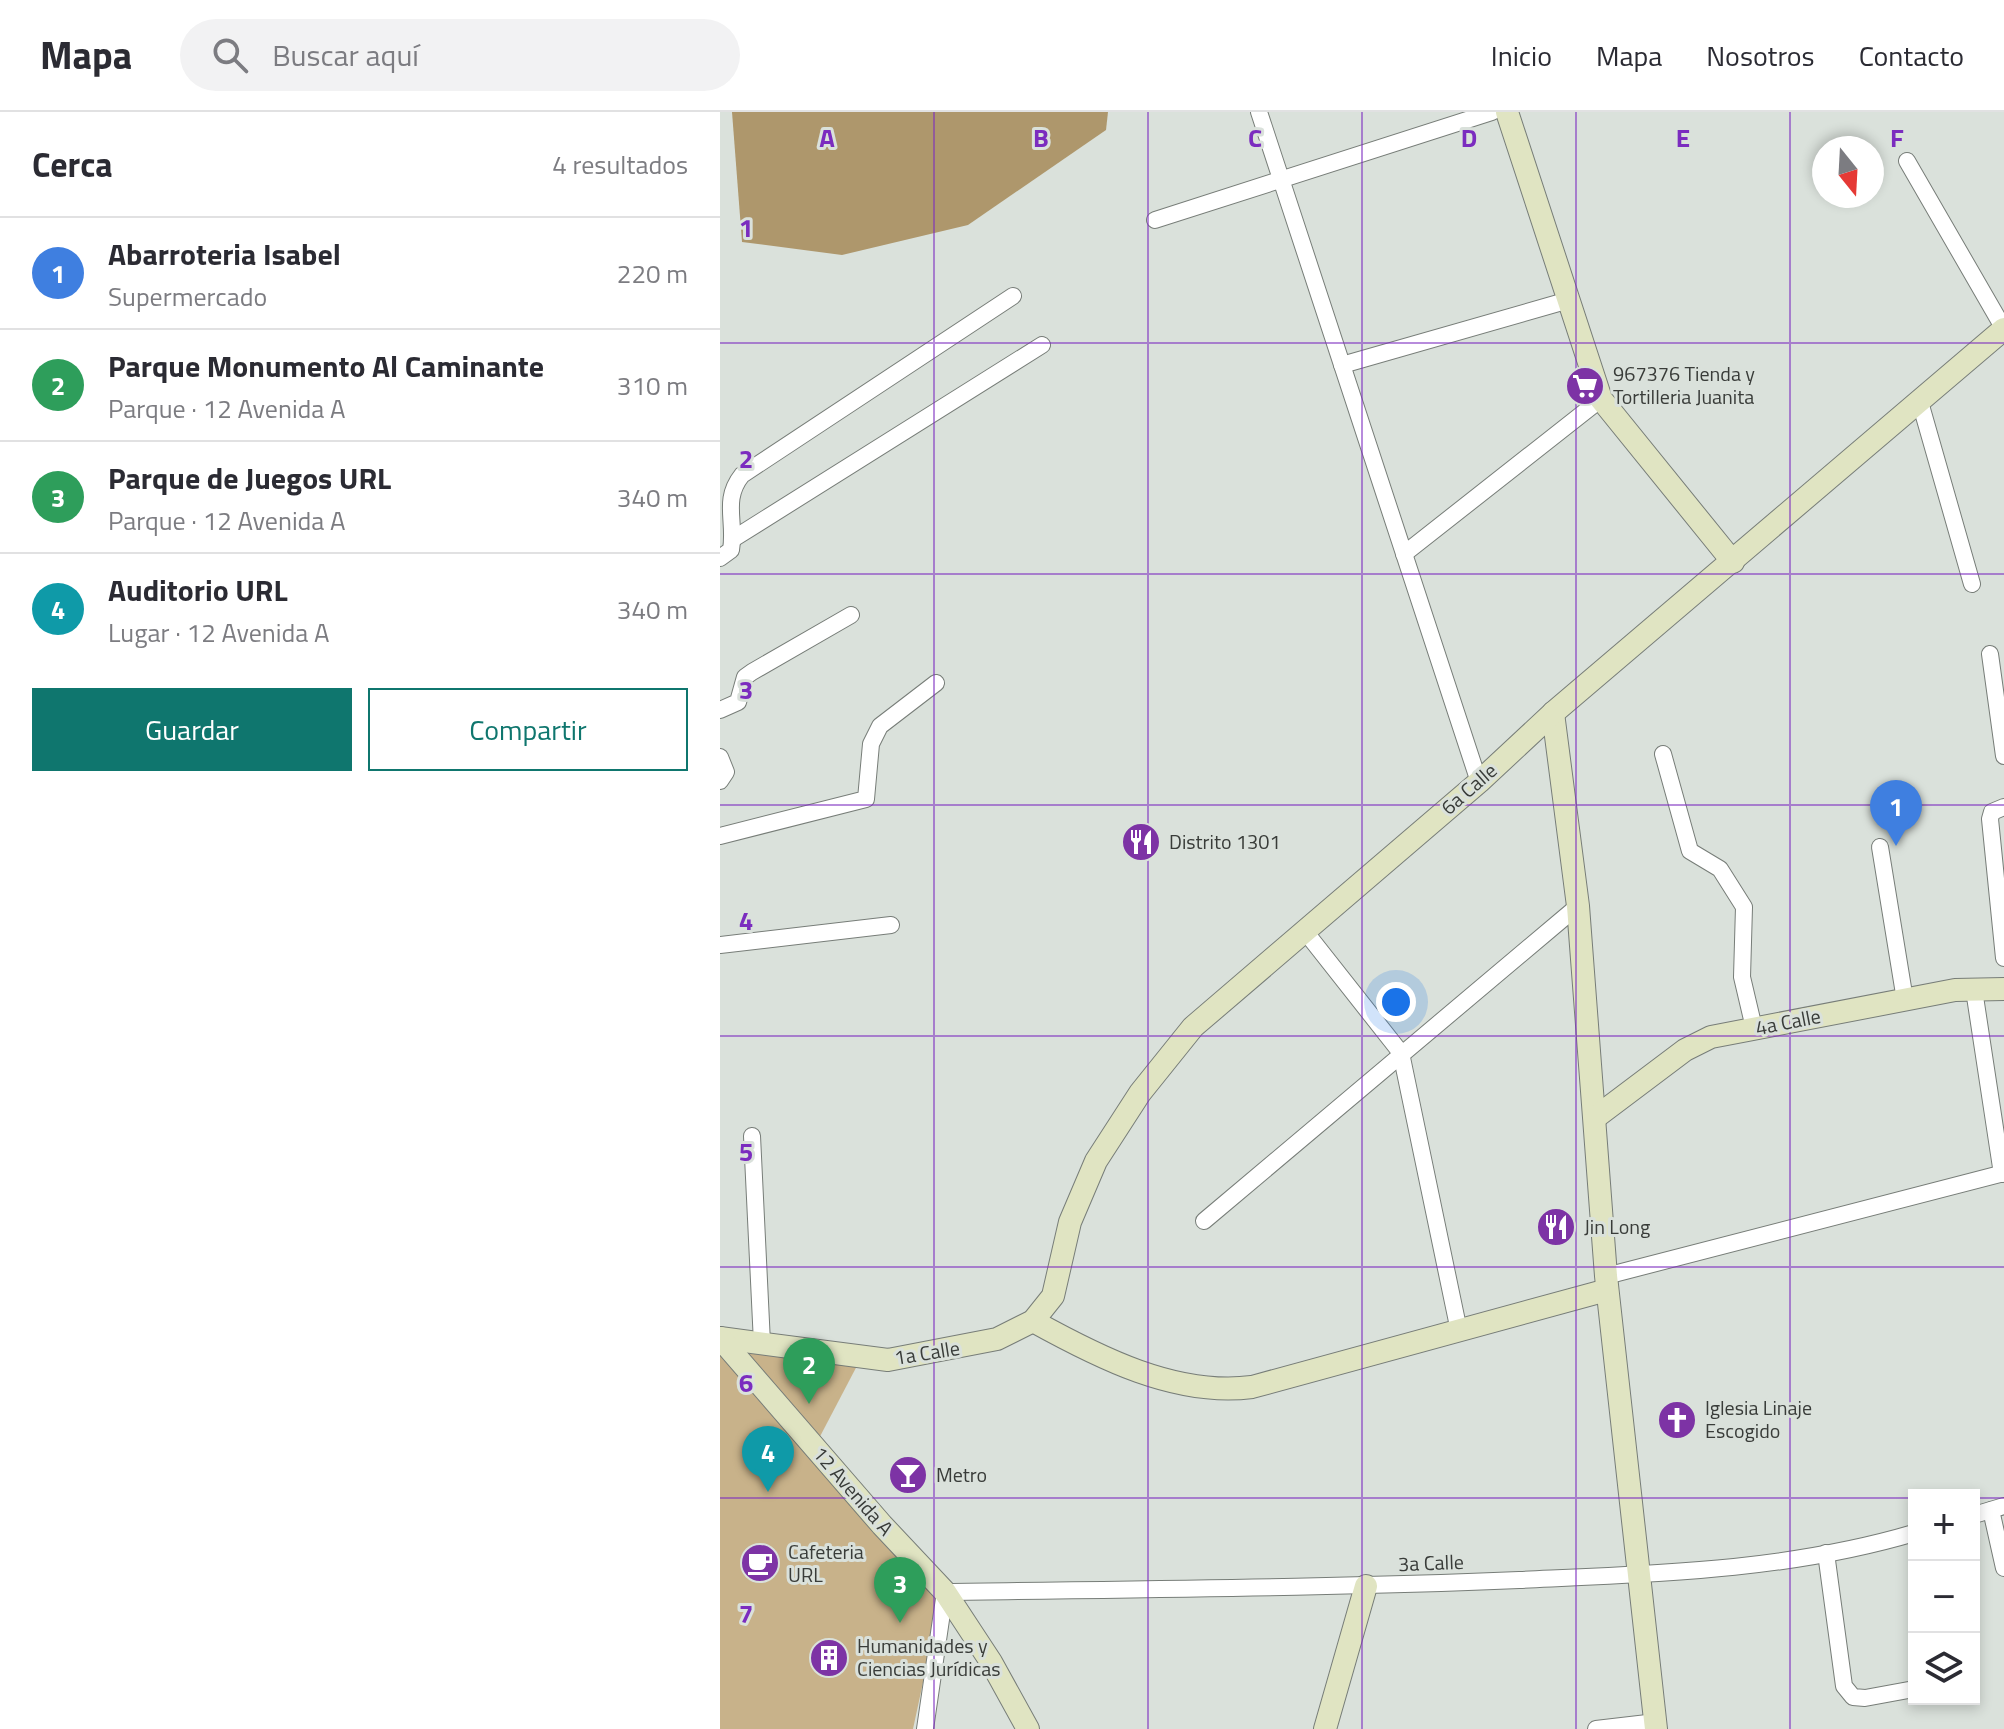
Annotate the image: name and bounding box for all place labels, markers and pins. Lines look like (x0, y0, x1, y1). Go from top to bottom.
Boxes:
place label: 967376 Tienda y Tortilleria Juanita (1613, 358, 1755, 412)
supermarket icon: 967376 Tienda y Tortilleria Juanita (1564, 365, 1606, 407)
pin: 1 (1870, 780, 1922, 846)
restaurant icon: Distrito 1301 (1120, 821, 1162, 863)
place label: Distrito 1301 (1169, 826, 1281, 857)
restaurant icon: Jin Long (1535, 1206, 1577, 1248)
place label: Jin Long (1584, 1211, 1650, 1242)
pin: 2 (783, 1338, 835, 1404)
place label: Iglesia Linaje Escogido (1705, 1392, 1812, 1446)
church icon: Iglesia Linaje Escogido (1656, 1399, 1698, 1441)
pin: 4 (742, 1426, 794, 1492)
bar icon: Metro (887, 1454, 929, 1496)
place label: Metro (936, 1459, 987, 1490)
place label: Cafeteria URL (788, 1536, 864, 1590)
cafe icon: Cafeteria URL (739, 1542, 781, 1584)
pin: 3 (874, 1557, 926, 1623)
place label: Humanidades y Ciencias Jurídicas (857, 1630, 1001, 1684)
building icon: Humanidades y Ciencias Jurídicas (808, 1637, 850, 1679)

